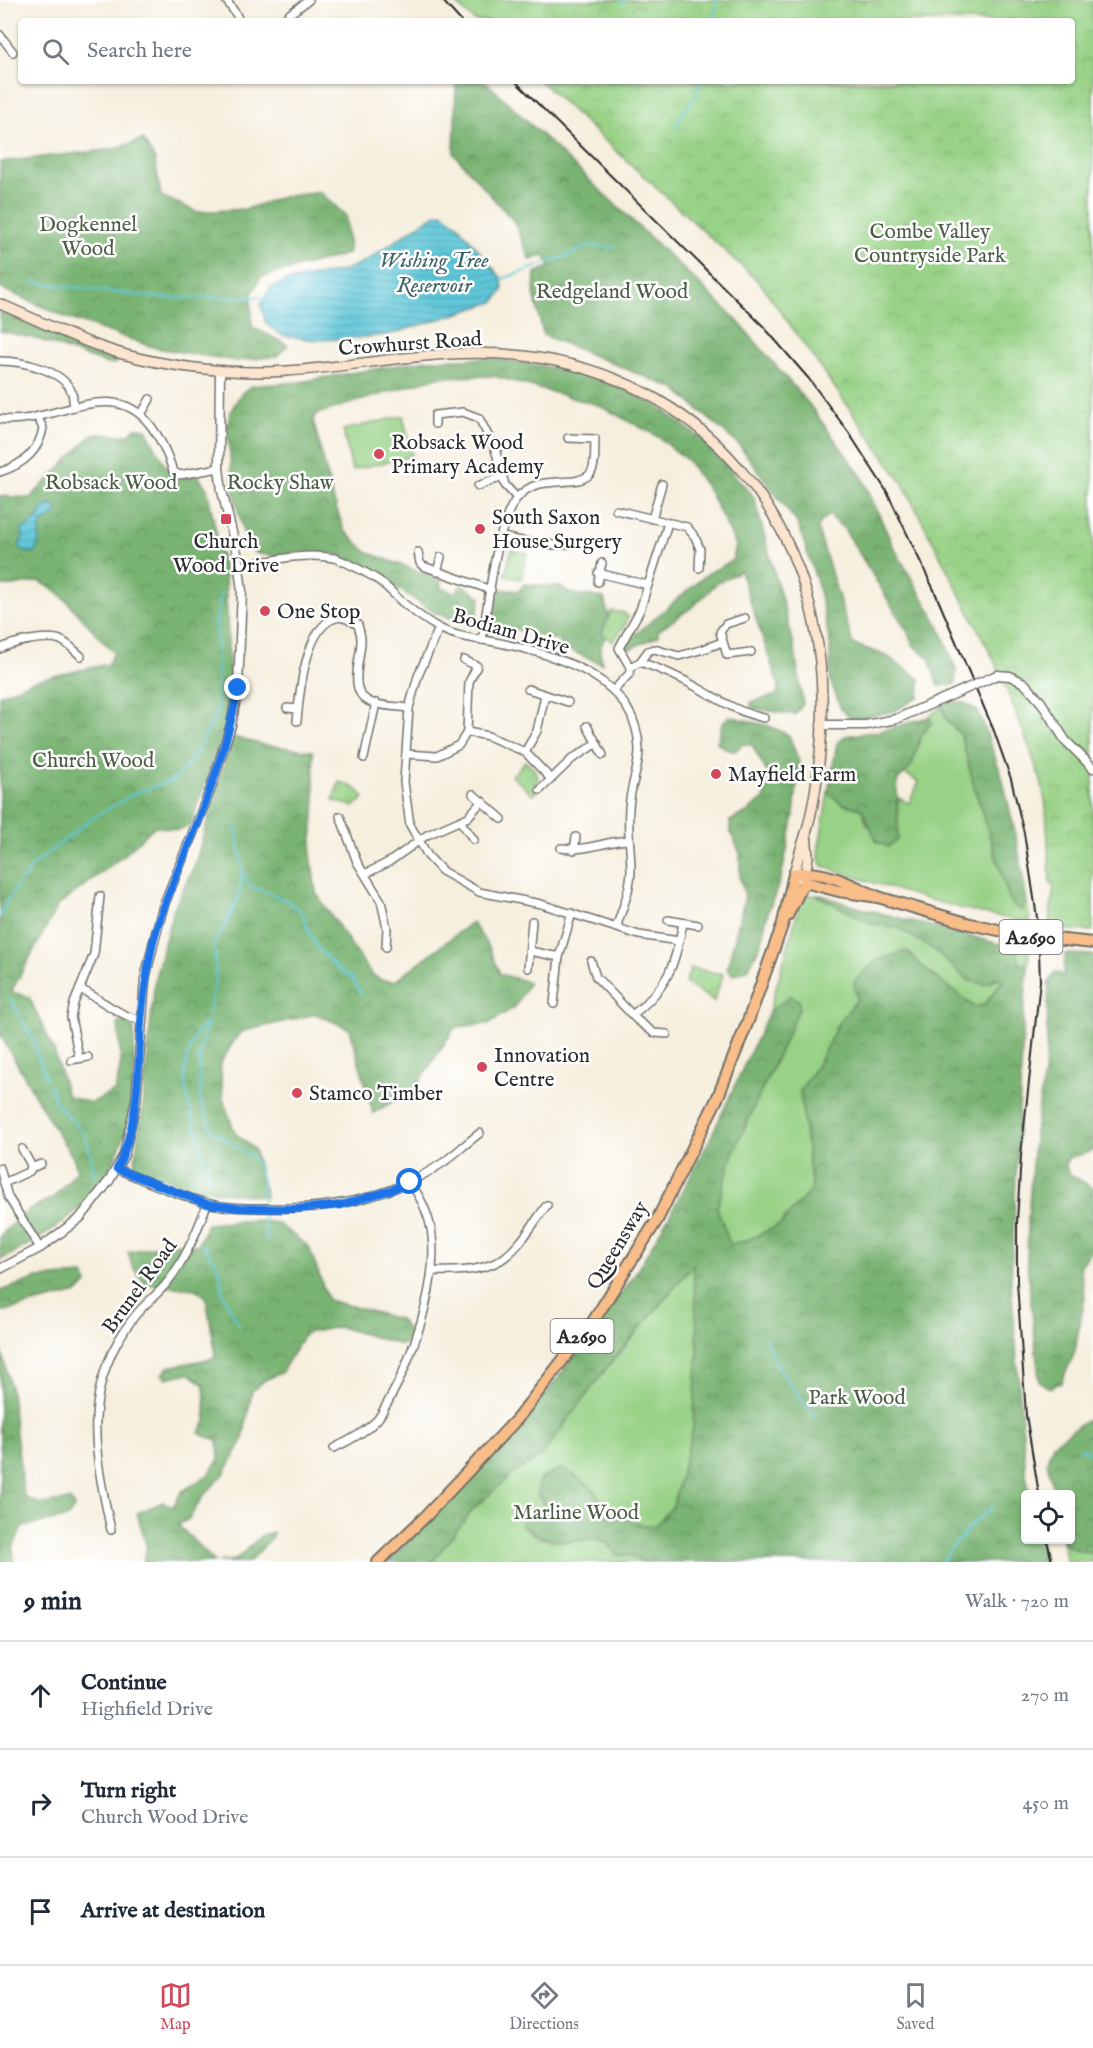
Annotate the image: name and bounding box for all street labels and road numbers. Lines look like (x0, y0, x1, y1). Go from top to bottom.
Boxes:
street label: Crowhurst Road (337, 326, 484, 363)
street label: Bodiam Drive (449, 603, 573, 662)
road number: A2690 (1000, 920, 1062, 954)
street label: Queensway (581, 1196, 656, 1295)
street label: Brunel Road (97, 1233, 184, 1340)
road number: A2690 (550, 1319, 614, 1353)

